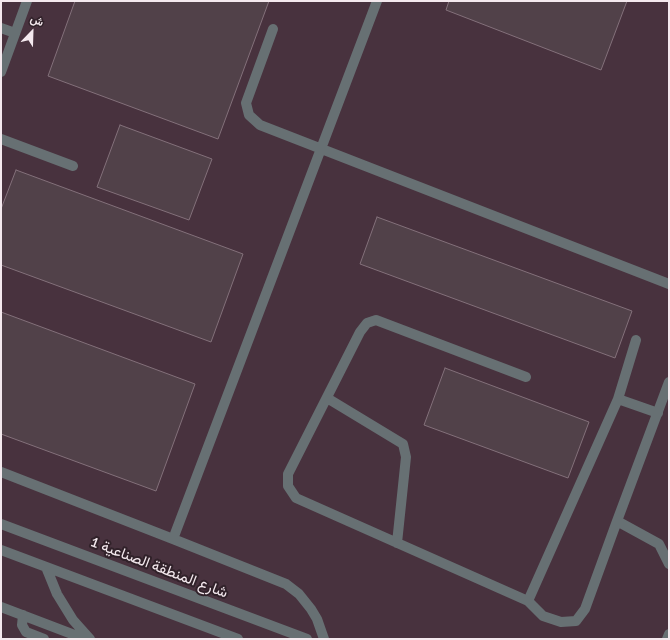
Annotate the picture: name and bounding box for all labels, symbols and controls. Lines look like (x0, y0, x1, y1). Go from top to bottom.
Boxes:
north arrow (12, 12, 52, 52)
text: ش (28, 12, 46, 29)
street label: شارع المنطقة الصناعية 1 (88, 533, 230, 603)

